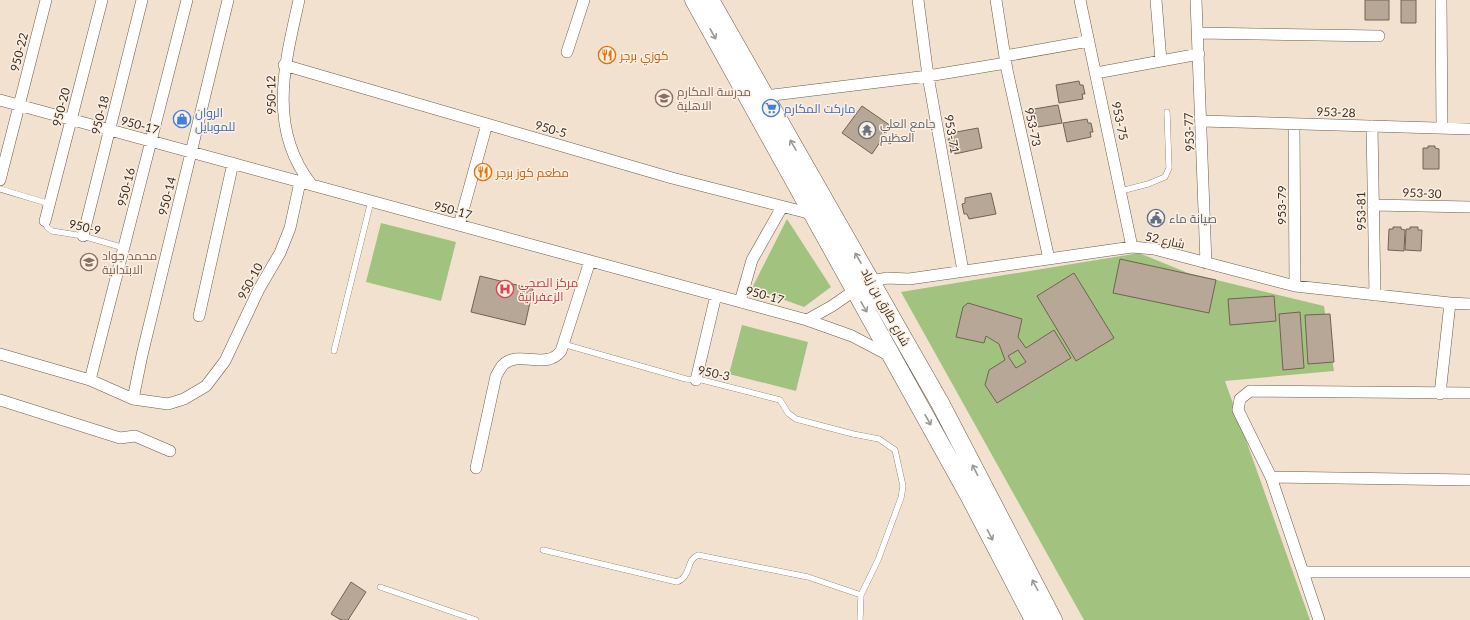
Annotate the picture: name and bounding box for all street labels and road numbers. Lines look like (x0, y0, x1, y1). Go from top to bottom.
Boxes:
street label: 950-22 (7, 31, 31, 73)
street label: 950-12 (263, 75, 279, 115)
street label: 950-20 (49, 86, 73, 128)
street label: 950-18 (88, 94, 112, 136)
street label: 953-75 (1109, 100, 1131, 142)
street label: 953-28 (1316, 104, 1356, 120)
street label: 953-73 (1022, 106, 1044, 148)
street label: 953-77 (1181, 112, 1197, 152)
street label: 950-17 (119, 113, 161, 137)
street label: 953-71 (941, 113, 963, 155)
street label: 950-5 (533, 117, 569, 141)
street label: 950-16 (114, 166, 138, 208)
street label: 950-14 (155, 175, 179, 217)
street label: 953-79 (1274, 185, 1289, 225)
street label: 953-30 (1402, 185, 1442, 201)
street label: 953-81 (1353, 191, 1369, 231)
street label: 950-17 (432, 198, 474, 222)
street label: 950-9 (68, 216, 102, 238)
street label: شارع 52 (1144, 228, 1186, 253)
street label: 950-10 (234, 260, 266, 302)
street label: شارع طارق بن زياد (858, 265, 914, 349)
street label: 950-17 (744, 283, 786, 307)
street label: 950-3 (697, 362, 731, 384)

